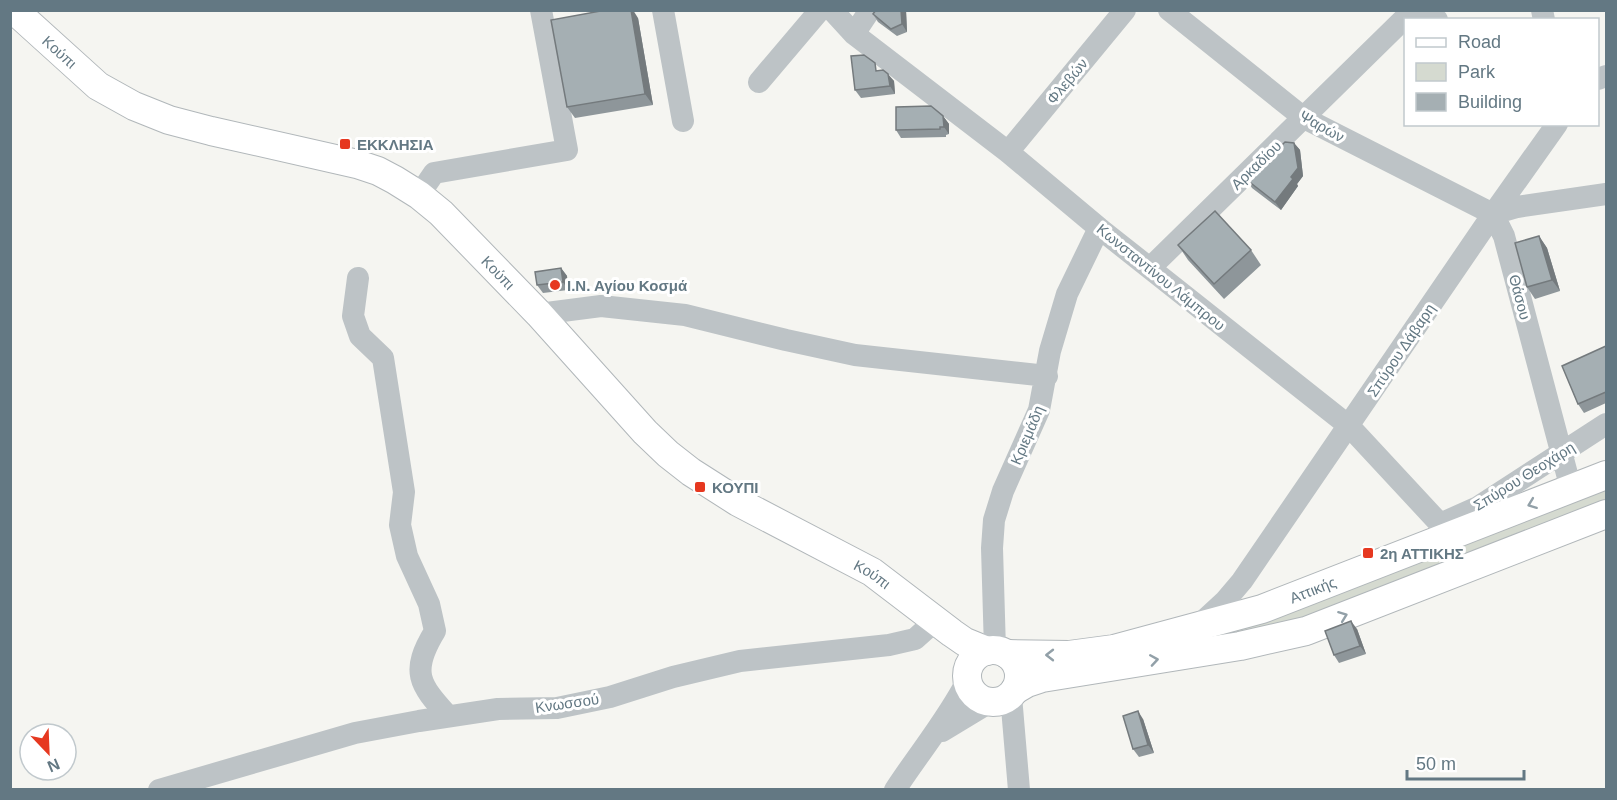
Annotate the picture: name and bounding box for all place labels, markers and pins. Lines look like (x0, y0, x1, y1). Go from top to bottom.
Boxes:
place label: ΕΚΚΛΗΣΙΑ (357, 136, 434, 153)
marker: ΕΚΚΛΗΣΙΑ (338, 137, 352, 151)
place label: Ι.Ν. Αγίου Κοσμά (567, 277, 688, 294)
marker: Ι.Ν. Αγίου Κοσμά (548, 278, 562, 292)
place label: ΚΟΥΠΙ (712, 479, 758, 496)
marker: ΚΟΥΠΙ (693, 480, 707, 494)
place label: 2η ΑΤΤΙΚΗΣ (1380, 545, 1464, 562)
marker: 2η ΑΤΤΙΚΗΣ (1361, 546, 1375, 560)

